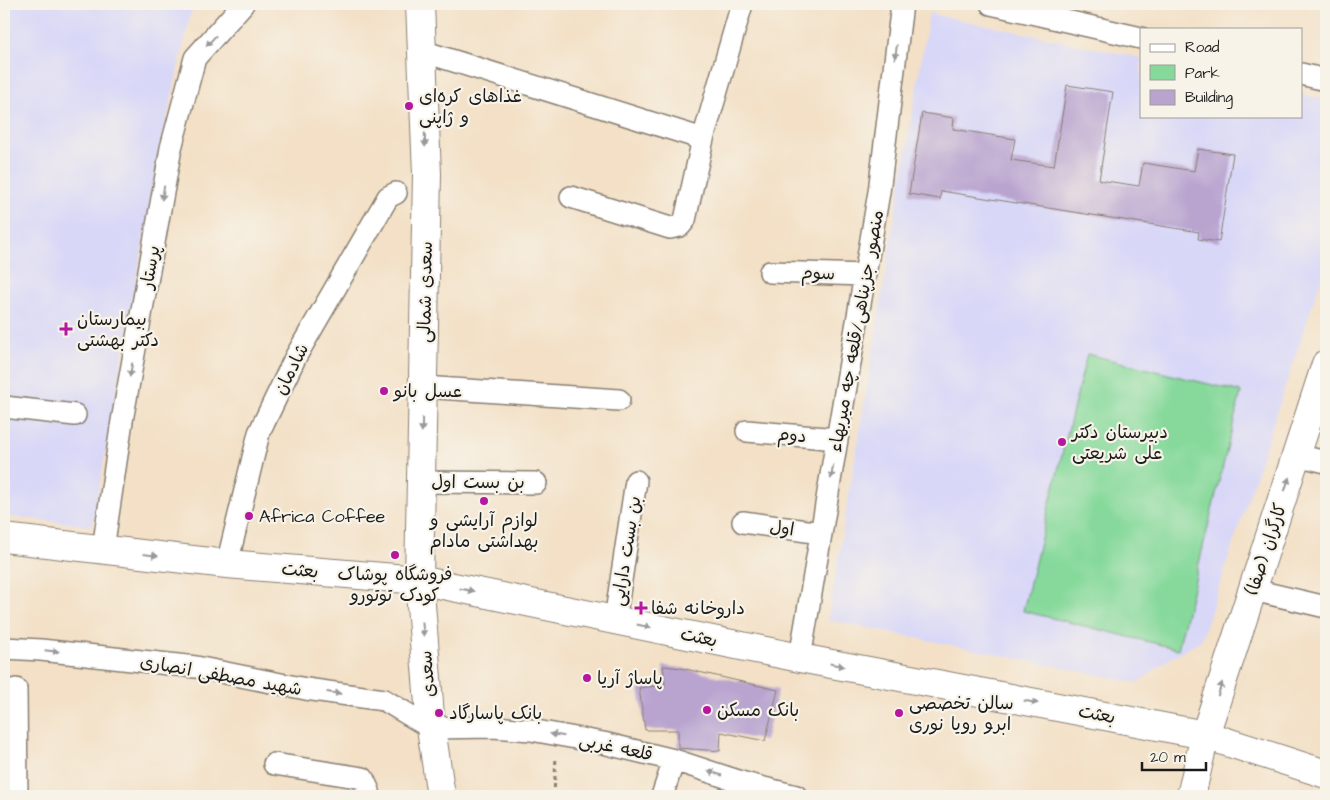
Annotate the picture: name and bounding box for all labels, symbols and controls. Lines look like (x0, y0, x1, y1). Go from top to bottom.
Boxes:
legend (1140, 28, 1302, 118)
one-way arrow (205, 34, 217, 46)
text: Road (1185, 37, 1220, 58)
one-way arrow (892, 44, 900, 60)
text: Park (1185, 63, 1220, 84)
place label: غذاهای کره‌ای و ژاپنی (419, 84, 522, 130)
text: Building (1185, 87, 1233, 109)
marker: غذاهای کره‌ای و ژاپنی (403, 100, 415, 112)
one-way arrow (422, 132, 430, 148)
one-way arrow (158, 186, 166, 202)
street label: منصور جزپناهی/قلعه چه میربهاء (823, 208, 890, 454)
street label: سعدی شمالی (412, 241, 439, 343)
street label: پرستار (134, 243, 167, 293)
street label: سوم (800, 260, 835, 288)
place label: بیمارستان دکتر بهشتی (77, 307, 159, 353)
marker: بیمارستان دکتر بهشتی (59, 322, 73, 336)
street label: شادمان (268, 339, 315, 399)
one-way arrow (127, 363, 135, 378)
place label: عسل بانو (392, 379, 462, 404)
marker: عسل بانو (378, 385, 390, 397)
one-way arrow (418, 417, 426, 433)
place label: دبیرستان دکتر علی شریعتی (1070, 420, 1168, 466)
street label: دوم (776, 422, 808, 450)
marker: دبیرستان دکتر علی شریعتی (1056, 436, 1068, 448)
one-way arrow (827, 464, 835, 480)
street label: بن بست اول (431, 470, 525, 495)
one-way arrow (1284, 477, 1291, 492)
street label: بن بست دارایی (605, 494, 648, 608)
marker: لوازم آرایشی و بهداشتی مادام (478, 495, 490, 507)
street label: کارگران (صفا) (1240, 500, 1293, 598)
place label: Africa Coffee (259, 504, 386, 529)
place label: لوازم آرایشی و بهداشتی مادام (428, 508, 539, 555)
marker: Africa Coffee (243, 510, 255, 522)
street label: اول (768, 514, 796, 543)
marker: فروشگاه پوشاک کودک توتورو (389, 549, 401, 561)
one-way arrow (144, 551, 160, 559)
street label: بعثت (280, 556, 320, 585)
place label: فروشگاه پوشاک کودک توتورو (337, 562, 453, 608)
one-way arrow (460, 586, 475, 594)
place label: داروخانه شفا (651, 596, 745, 621)
marker: داروخانه شفا (635, 602, 647, 614)
one-way arrow (420, 621, 428, 637)
street label: بعثت (678, 621, 720, 654)
one-way arrow (636, 622, 651, 630)
one-way arrow (45, 647, 61, 655)
street label: شهید مصطفی انصاری (138, 649, 304, 702)
street label: سعدی (413, 650, 442, 698)
one-way arrow (830, 661, 846, 669)
place label: پاساژ آریا (597, 666, 663, 691)
marker: پاساژ آریا (581, 672, 593, 684)
one-way arrow (1217, 681, 1224, 696)
one-way arrow (326, 689, 342, 697)
place label: سالن تخصصی ابرو رویا نوری (909, 691, 1014, 737)
place label: بانک مسکن (717, 698, 799, 723)
one-way arrow (1024, 698, 1040, 706)
street label: بعثت (1076, 699, 1118, 730)
place label: بانک پاسارگاد (449, 701, 542, 726)
marker: بانک مسکن (701, 704, 713, 716)
marker: بانک پاسارگاد (433, 707, 445, 719)
marker: سالن تخصصی ابرو رویا نوری (893, 707, 905, 719)
street label: قلعه غربی (577, 727, 655, 767)
one-way arrow (549, 731, 565, 739)
scale bar (1142, 740, 1206, 772)
text: 20 m (1150, 747, 1186, 768)
one-way arrow (708, 769, 723, 776)

